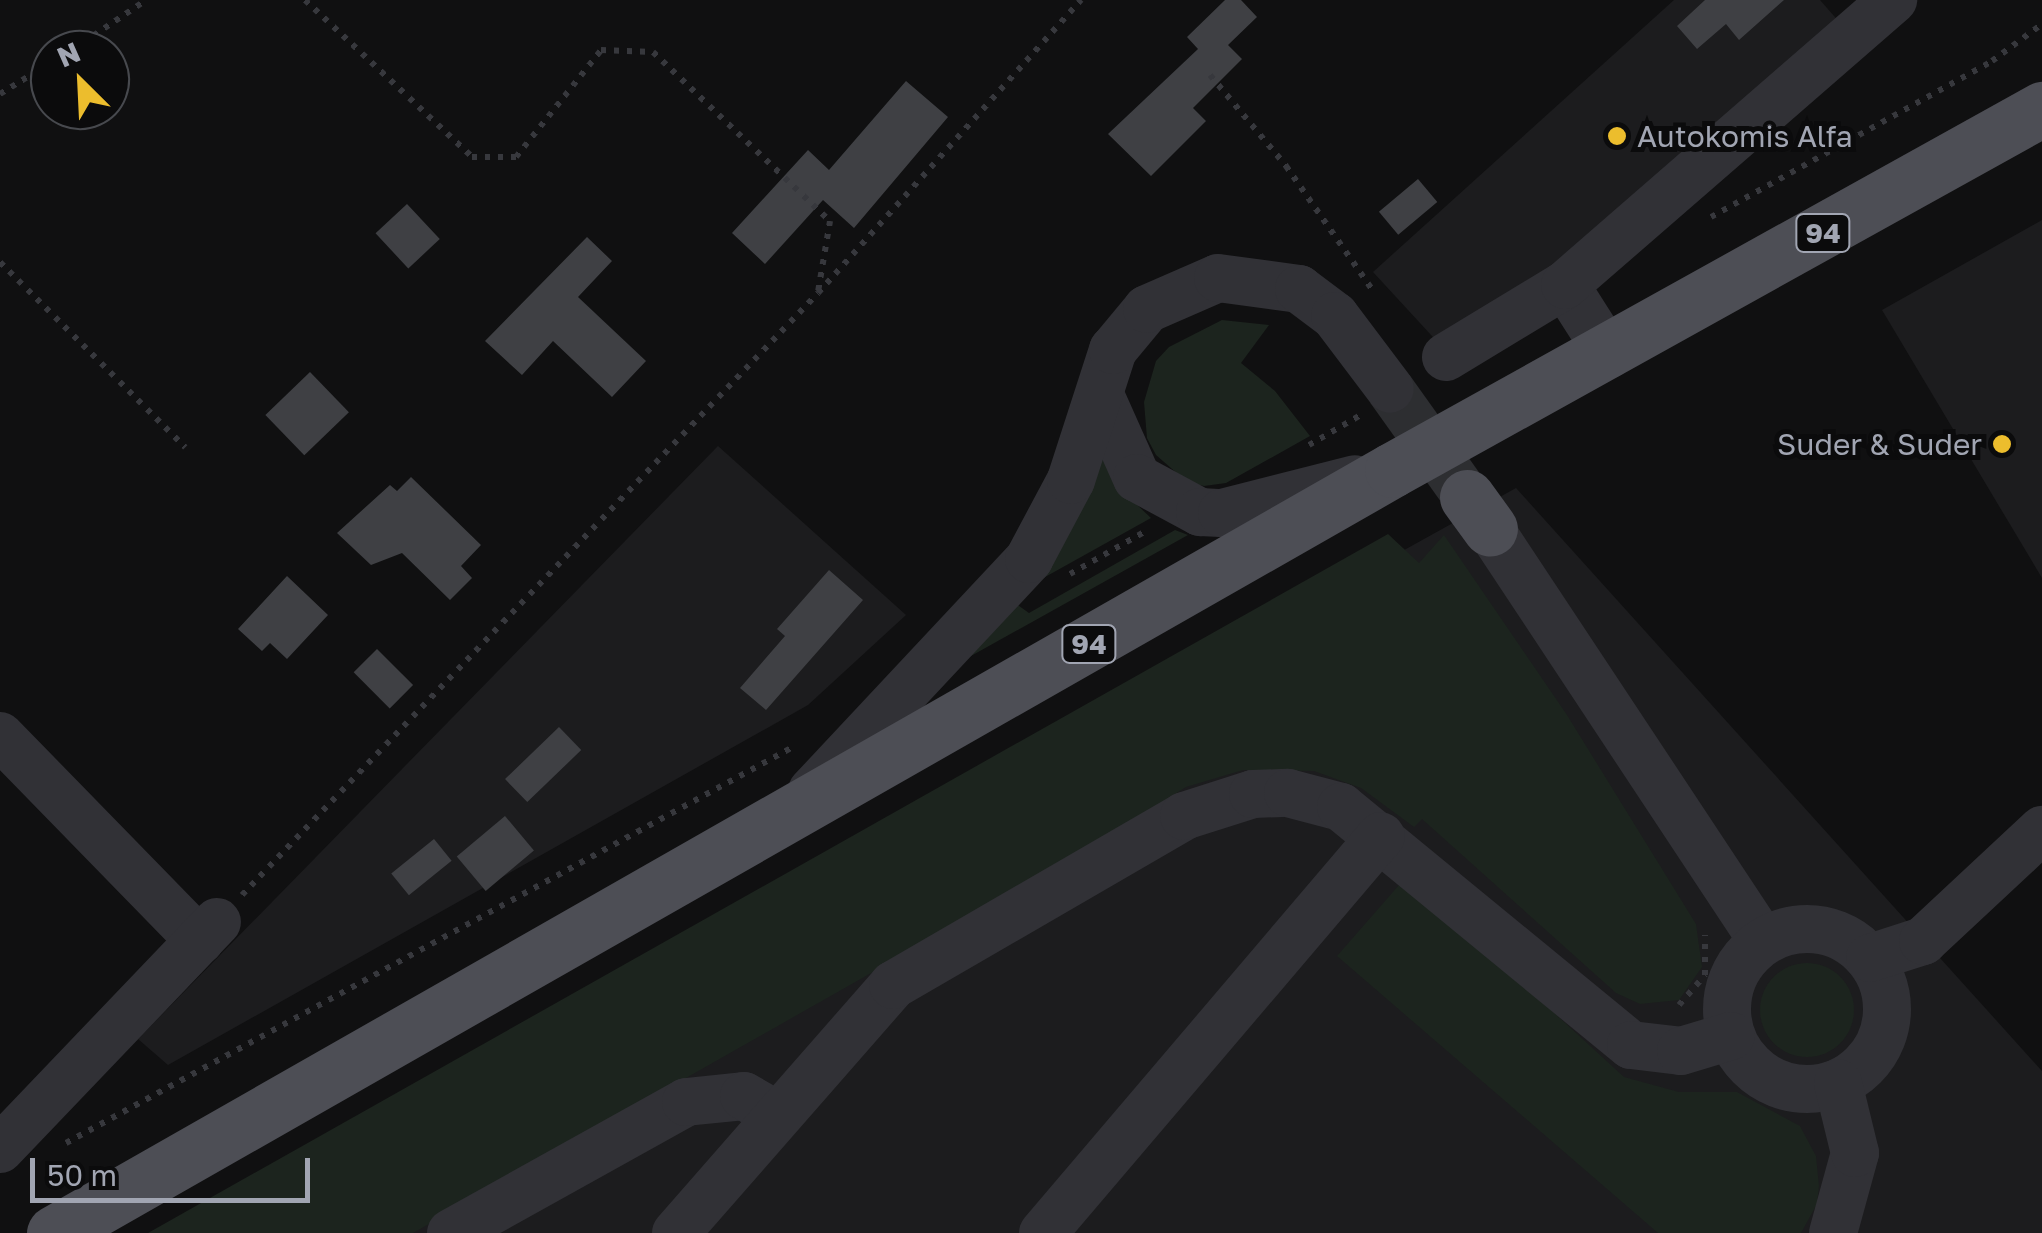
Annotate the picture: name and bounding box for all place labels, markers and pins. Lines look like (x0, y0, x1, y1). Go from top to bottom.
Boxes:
place label: Autokomis Alfa (1637, 118, 1853, 154)
marker: Autokomis Alfa (1606, 125, 1628, 147)
place label: Suder & Suder (1777, 426, 1982, 462)
marker: Suder & Suder (1991, 433, 2013, 455)

